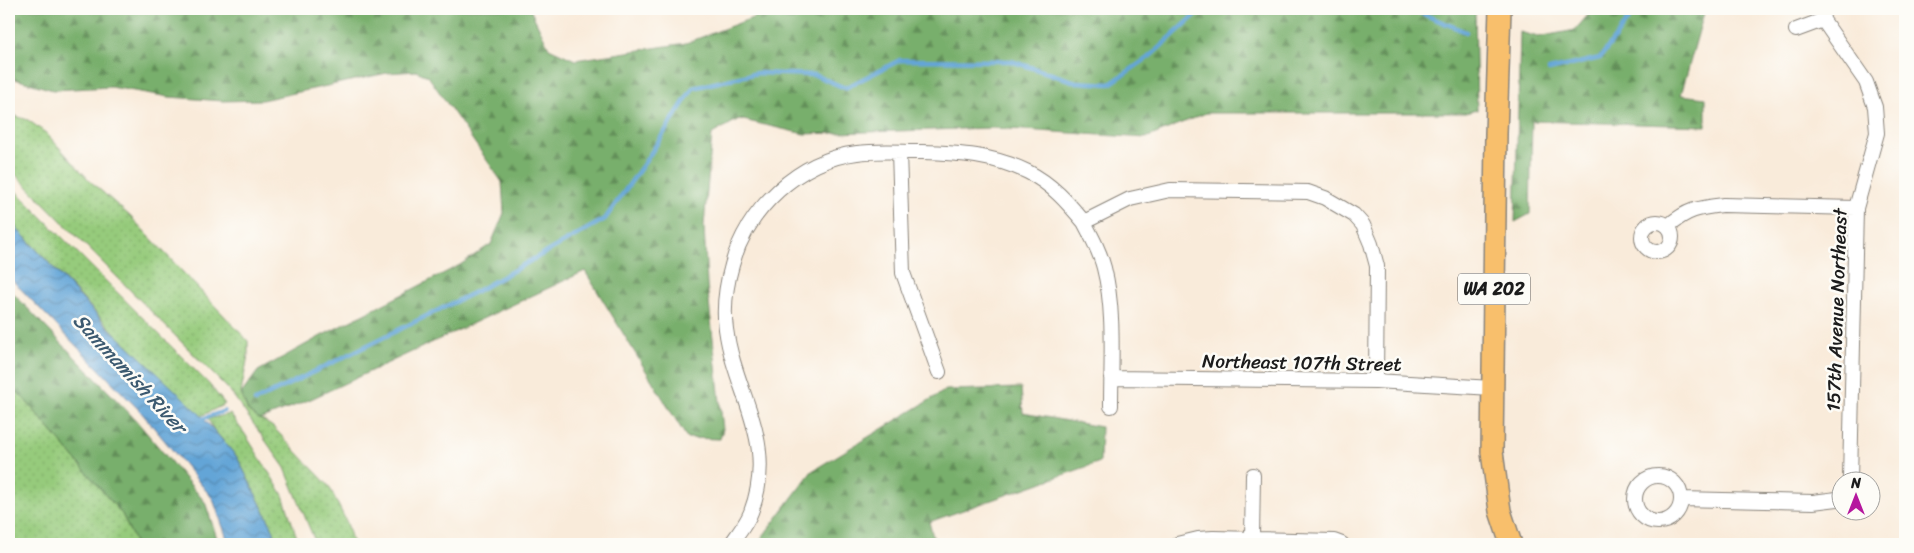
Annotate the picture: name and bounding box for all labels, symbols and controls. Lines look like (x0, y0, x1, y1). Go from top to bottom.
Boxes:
street label: 157th Avenue Northeast (1816, 207, 1857, 412)
road number: WA 202 (1458, 274, 1530, 304)
water label: Sammamish River (64, 305, 198, 445)
street label: Northeast 107th Street (1202, 344, 1402, 381)
north arrow (1832, 470, 1882, 520)
text: N (1850, 471, 1861, 496)

